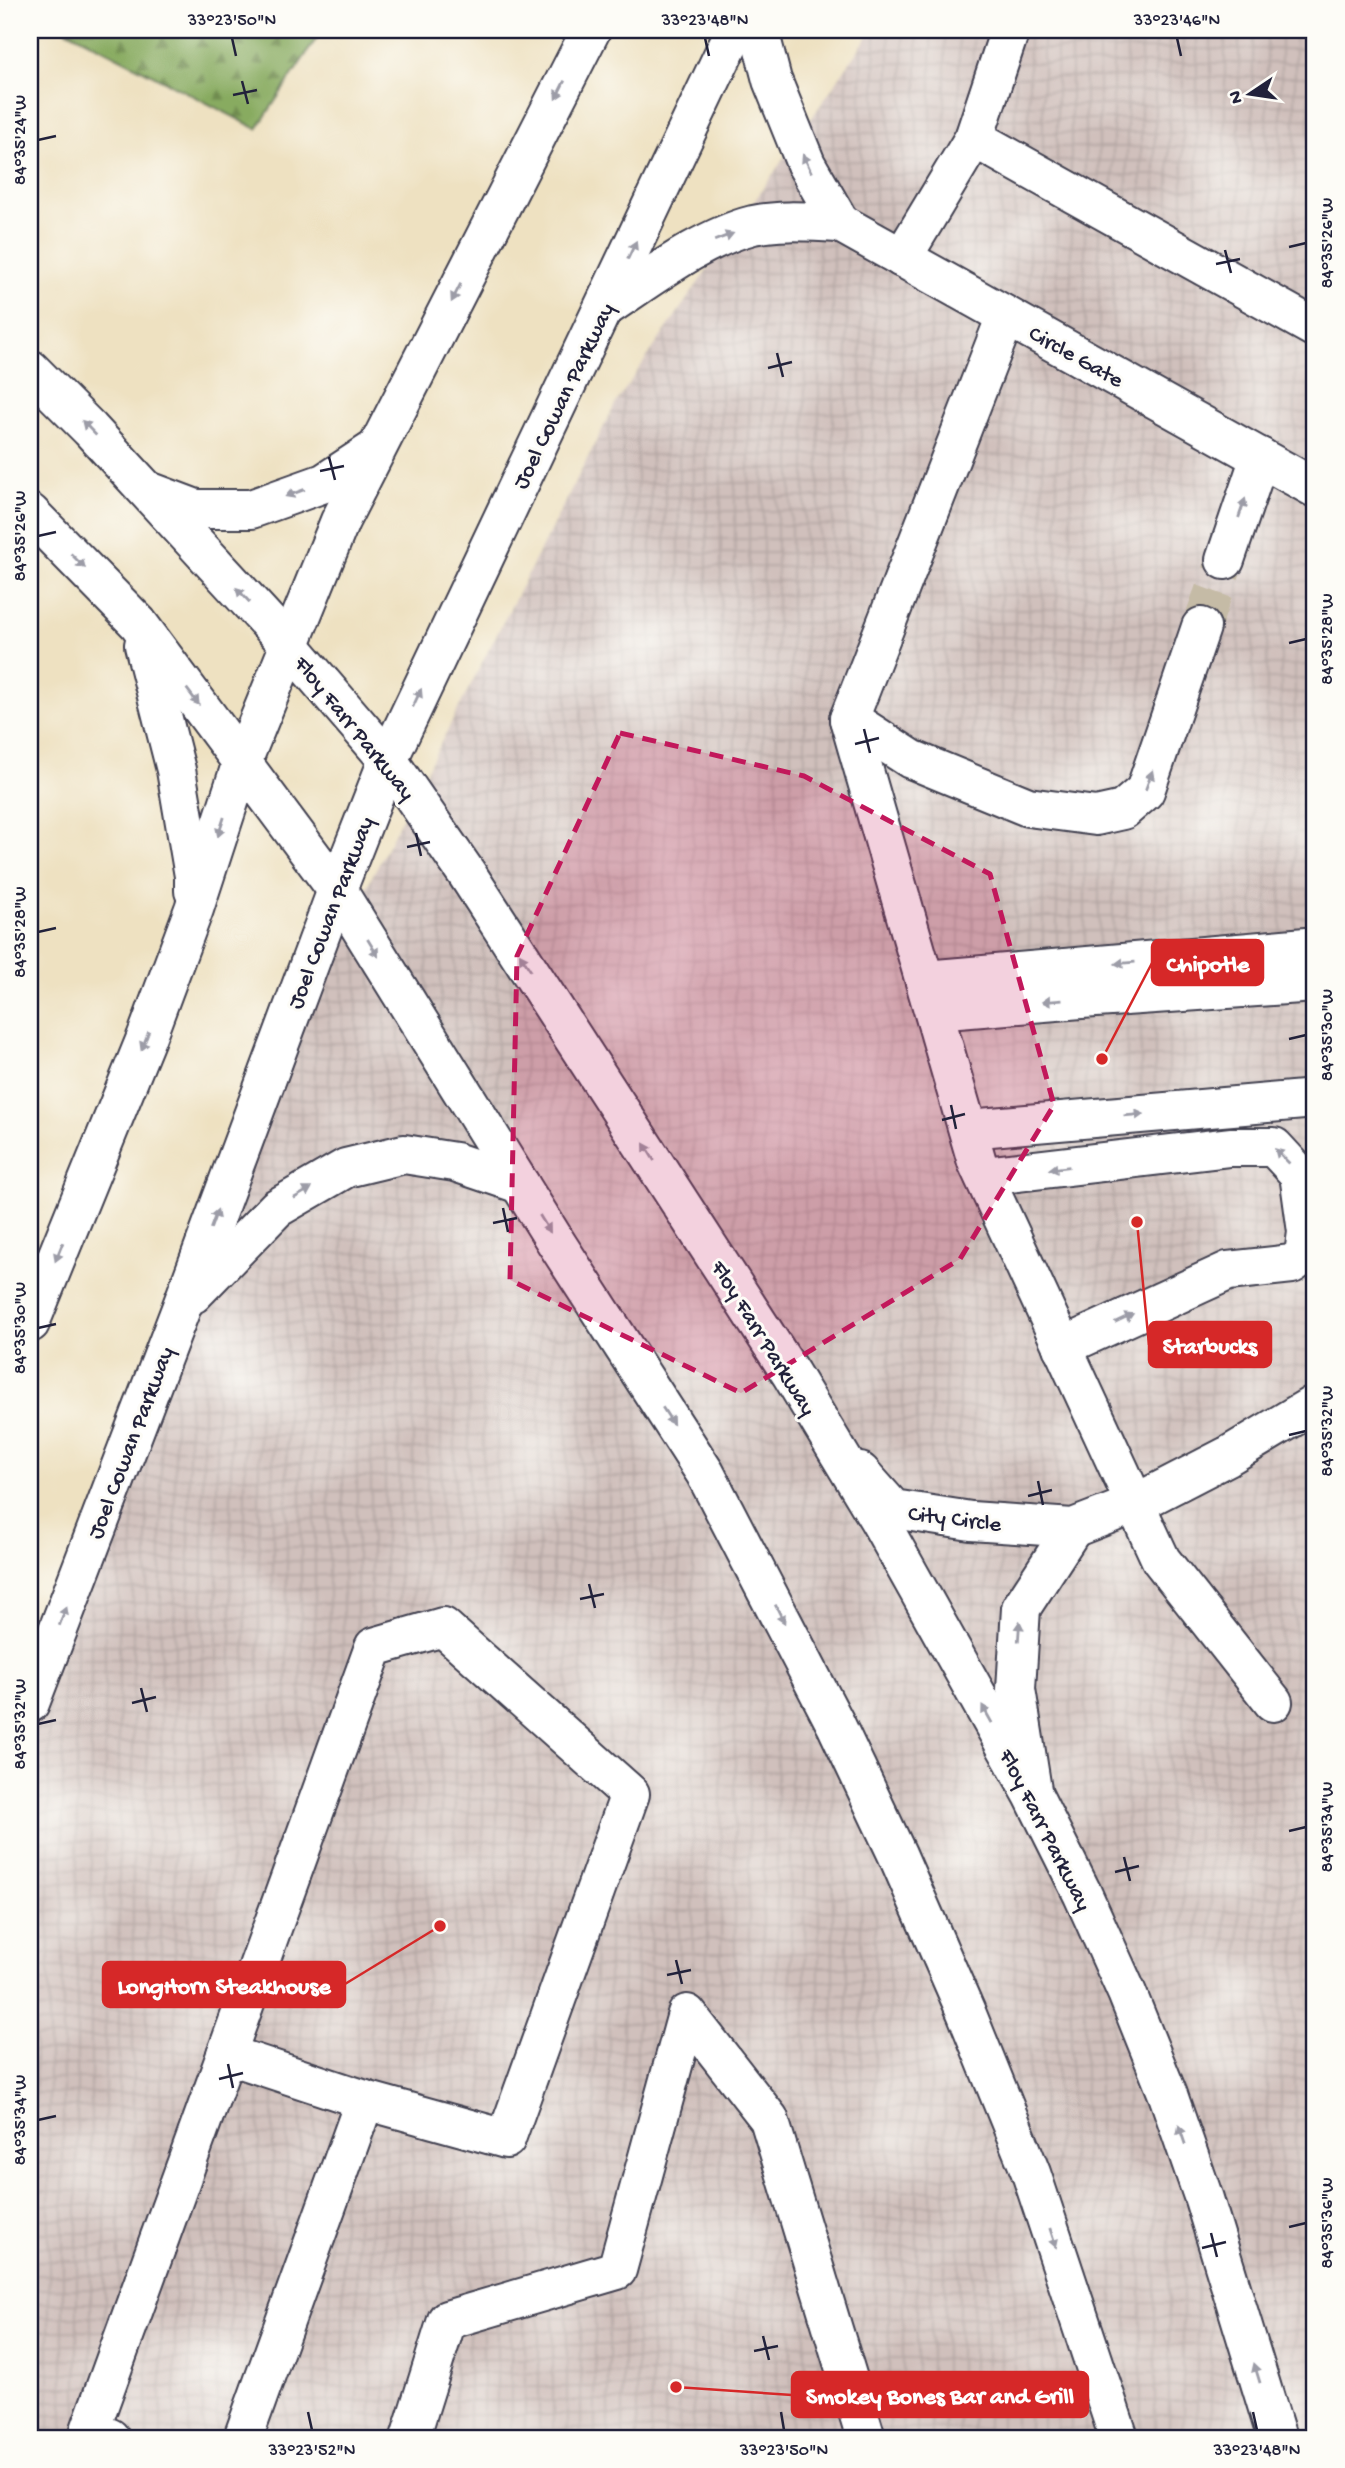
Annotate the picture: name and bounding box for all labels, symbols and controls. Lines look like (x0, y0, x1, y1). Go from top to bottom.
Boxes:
text: 33°23'50"N (187, 11, 276, 32)
text: 33°23'48"N (660, 11, 749, 32)
text: 33°23'46"N (1133, 11, 1220, 32)
north arrow (1216, 60, 1286, 130)
one-way arrow (555, 81, 567, 101)
text: N (1224, 88, 1249, 106)
text: 84°35'24"W (11, 95, 32, 185)
one-way arrow (801, 153, 813, 173)
text: 84°35'26"W (1318, 198, 1339, 288)
one-way arrow (714, 231, 735, 242)
one-way arrow (626, 240, 637, 260)
one-way arrow (451, 283, 462, 303)
street label: Joel Cowan Parkway (508, 299, 622, 494)
street label: Circle Gate (1023, 321, 1128, 396)
one-way arrow (81, 420, 97, 437)
one-way arrow (284, 488, 305, 499)
text: 84°35'26"W (11, 491, 32, 581)
one-way arrow (1237, 498, 1248, 519)
one-way arrow (69, 553, 86, 570)
one-way arrow (236, 587, 252, 604)
text: 84°35'28"W (1318, 593, 1339, 685)
street label: Floy Farr Parkway (286, 651, 420, 807)
one-way arrow (186, 688, 200, 706)
one-way arrow (412, 688, 423, 709)
one-way arrow (1143, 769, 1154, 790)
street label: Joel Cowan Parkway (283, 813, 381, 1013)
one-way arrow (215, 816, 225, 837)
text: 84°35'28"W (11, 886, 32, 978)
one-way arrow (366, 939, 379, 958)
callout: Chipotle (1152, 940, 1263, 985)
one-way arrow (518, 952, 531, 972)
text: Chipotle (1167, 952, 1251, 981)
one-way arrow (1114, 958, 1136, 969)
text: 84°35'30"W (1318, 989, 1339, 1081)
one-way arrow (1040, 996, 1062, 1007)
one-way arrow (139, 1031, 150, 1052)
one-way arrow (1123, 1109, 1145, 1120)
one-way arrow (642, 1143, 655, 1162)
one-way arrow (1274, 1148, 1290, 1165)
one-way arrow (1048, 1162, 1070, 1173)
one-way arrow (293, 1187, 312, 1199)
one-way arrow (209, 1209, 220, 1230)
one-way arrow (539, 1215, 551, 1234)
one-way arrow (53, 1242, 64, 1263)
street label: Floy Farr Parkway (703, 1256, 821, 1421)
text: 84°35'30"W (11, 1282, 32, 1374)
one-way arrow (1113, 1312, 1134, 1323)
callout: Starbucks (1149, 1322, 1271, 1367)
text: Starbucks (1163, 1334, 1258, 1363)
street label: Joel Cowan Parkway (83, 1343, 181, 1543)
text: 84°35'32"W (1318, 1386, 1339, 1476)
one-way arrow (661, 1407, 675, 1425)
street label: City Circle (906, 1501, 1004, 1540)
one-way arrow (774, 1604, 785, 1624)
one-way arrow (57, 1605, 68, 1626)
one-way arrow (1014, 1619, 1025, 1641)
text: 84°35'32"W (11, 1679, 32, 1769)
one-way arrow (981, 1705, 993, 1724)
street label: Floy Farr Parkway (991, 1744, 1096, 1916)
text: 84°35'34"W (1318, 1782, 1339, 1872)
callout: LongHorn Steakhouse (103, 1962, 345, 2007)
text: LongHorn Steakhouse (117, 1974, 332, 2003)
text: 84°35'34"W (11, 2075, 32, 2165)
one-way arrow (1176, 2124, 1187, 2145)
text: 84°35'36"W (1318, 2177, 1339, 2269)
one-way arrow (1048, 2227, 1058, 2248)
one-way arrow (1251, 2362, 1262, 2383)
callout: Smokey Bones Bar and Grill (792, 2372, 1088, 2417)
text: Smokey Bones Bar and Grill (806, 2384, 1074, 2413)
text: 33°23'52"N (267, 2441, 356, 2462)
text: 33°23'50"N (739, 2441, 828, 2462)
text: 33°23'48"N (1212, 2441, 1301, 2462)

